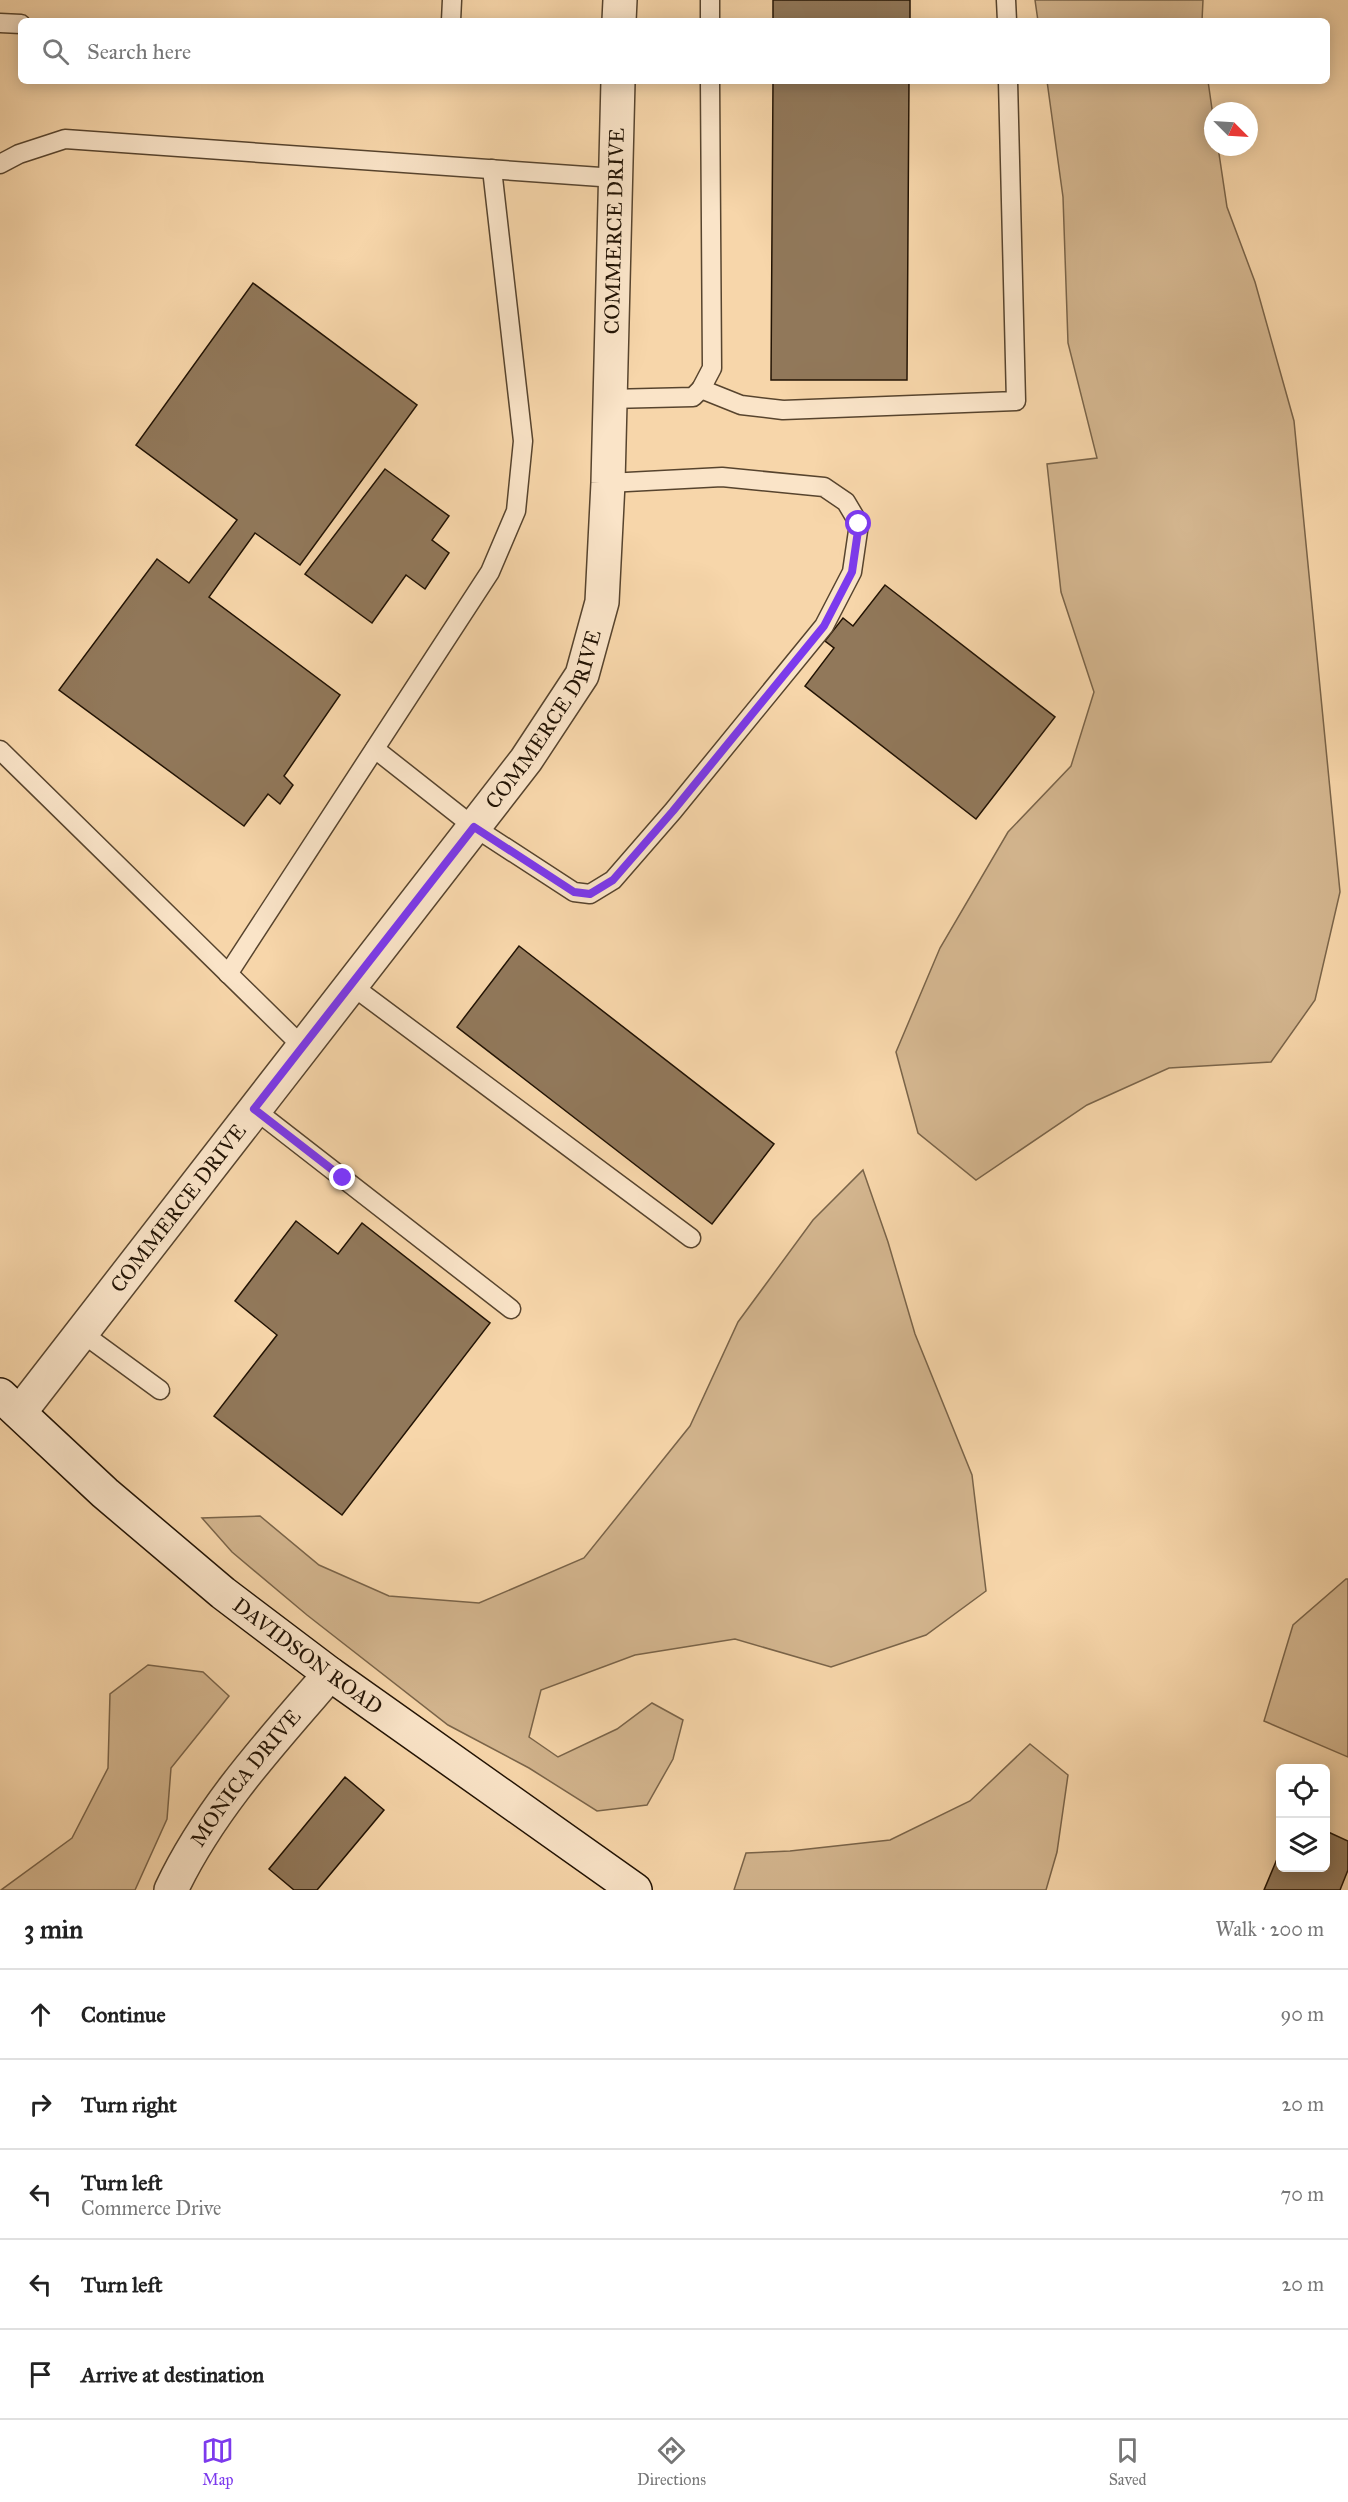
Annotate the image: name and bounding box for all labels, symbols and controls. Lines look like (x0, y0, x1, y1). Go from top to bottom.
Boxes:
search box (18, 18, 1330, 84)
icon: search (39, 35, 72, 68)
text: Search here (87, 38, 191, 65)
north arrow (1204, 102, 1258, 156)
street label: COMMERCE DRIVE (599, 127, 630, 335)
route start (845, 510, 871, 536)
street label: COMMERCE DRIVE (480, 627, 607, 814)
street label: COMMERCE DRIVE (105, 1119, 252, 1298)
route end (329, 1164, 355, 1190)
street label: DAVIDSON ROAD (228, 1592, 388, 1720)
street label: MONICA DRIVE (185, 1704, 306, 1851)
map controls (1276, 1764, 1330, 1872)
button: locate (1276, 1764, 1330, 1818)
button: layers (1276, 1818, 1330, 1872)
text: 3 min (24, 1913, 83, 1945)
text: Walk · 200 m (1216, 1917, 1324, 1941)
icon: ahead (24, 1998, 57, 2031)
text: Continue (81, 2001, 166, 2028)
text: 90 m (1281, 2002, 1324, 2026)
icon: right (24, 2088, 57, 2121)
text: Turn right (81, 2091, 177, 2118)
text: 20 m (1281, 2092, 1324, 2116)
text: Turn left (81, 2169, 163, 2196)
icon: left (24, 2178, 57, 2211)
text: 70 m (1281, 2182, 1324, 2206)
text: Commerce Drive (81, 2196, 221, 2220)
icon: left (24, 2268, 57, 2301)
text: Turn left (81, 2271, 163, 2298)
text: 20 m (1281, 2272, 1324, 2296)
icon: arrive (24, 2358, 57, 2391)
text: Arrive at destination (81, 2361, 264, 2388)
tab: Map (201, 2434, 234, 2489)
tab: Directions (637, 2434, 706, 2489)
tab: Saved (1109, 2434, 1147, 2489)

